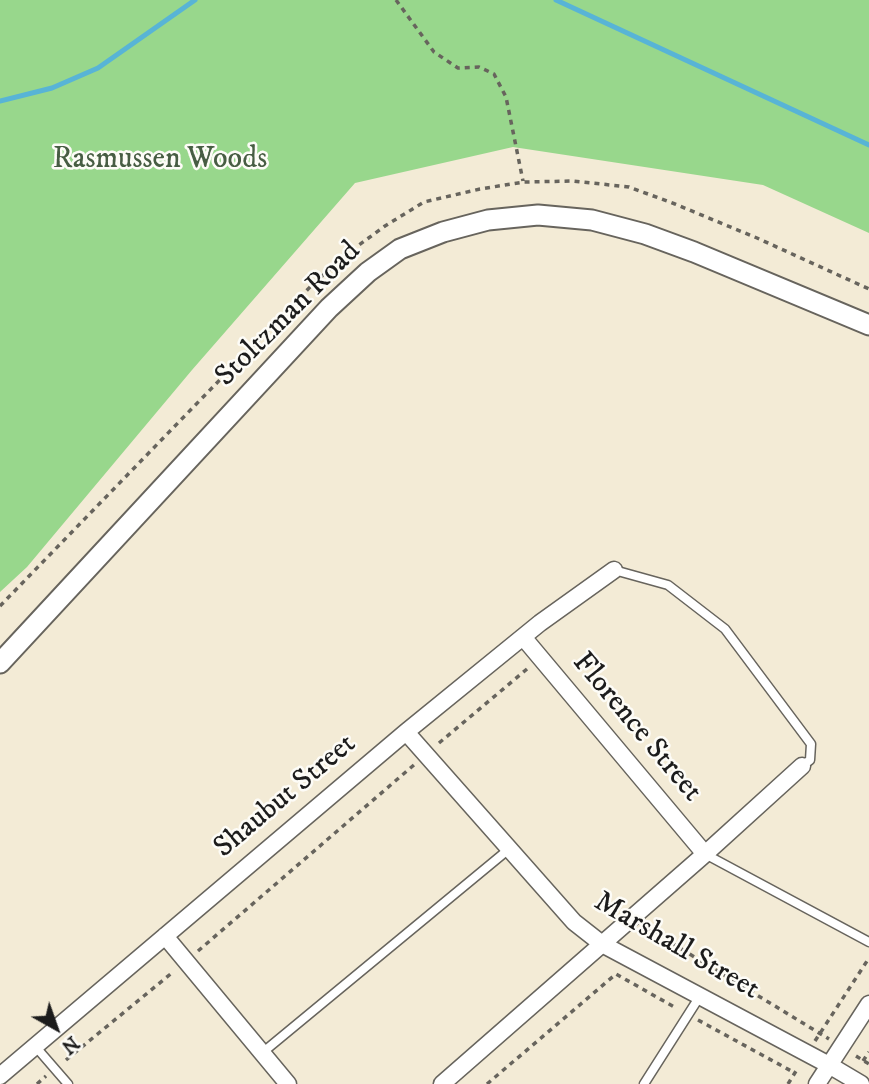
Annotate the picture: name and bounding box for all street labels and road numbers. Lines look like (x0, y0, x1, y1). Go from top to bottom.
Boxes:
street label: Stoltzman Road (209, 235, 369, 395)
street label: Florence Street (563, 646, 709, 810)
street label: Shaubut Street (208, 727, 364, 867)
street label: Marshall Street (587, 885, 765, 1009)

